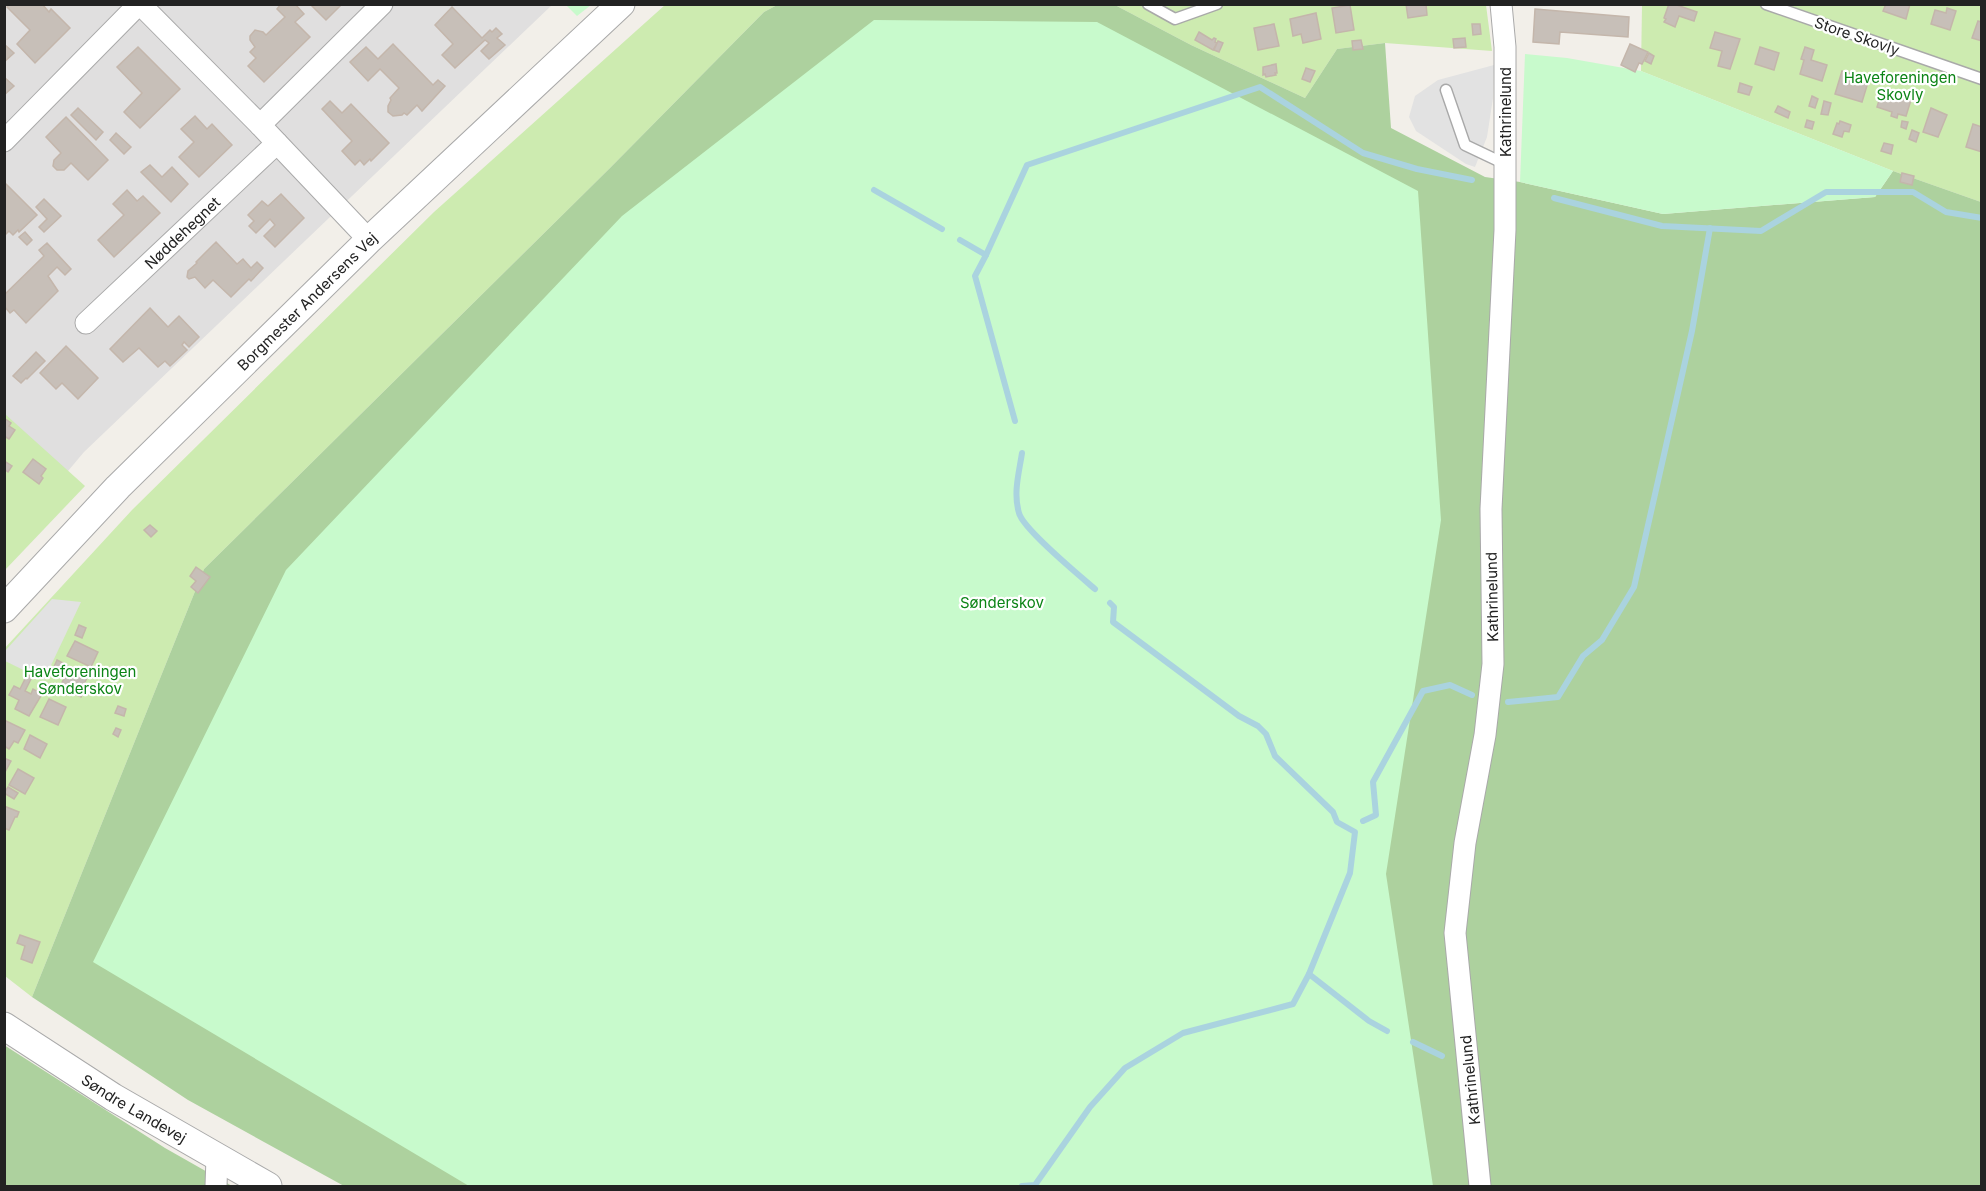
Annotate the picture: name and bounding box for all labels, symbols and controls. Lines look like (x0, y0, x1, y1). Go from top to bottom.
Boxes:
street label: Store Skovly (1812, 13, 1903, 60)
street label: Kathrinelund (1496, 67, 1515, 157)
park label: Haveforeningen Skovly (1844, 68, 1956, 104)
street label: Nøddehegnet (140, 192, 224, 273)
street label: Borgmester Andersens Vej (233, 228, 381, 374)
street label: Kathrinelund (1482, 552, 1502, 642)
park label: Sønderskov (960, 593, 1045, 612)
park label: Haveforeningen Sønderskov (24, 662, 136, 698)
street label: Kathrinelund (1456, 1034, 1484, 1126)
street label: Søndre Landevej (78, 1070, 190, 1147)

